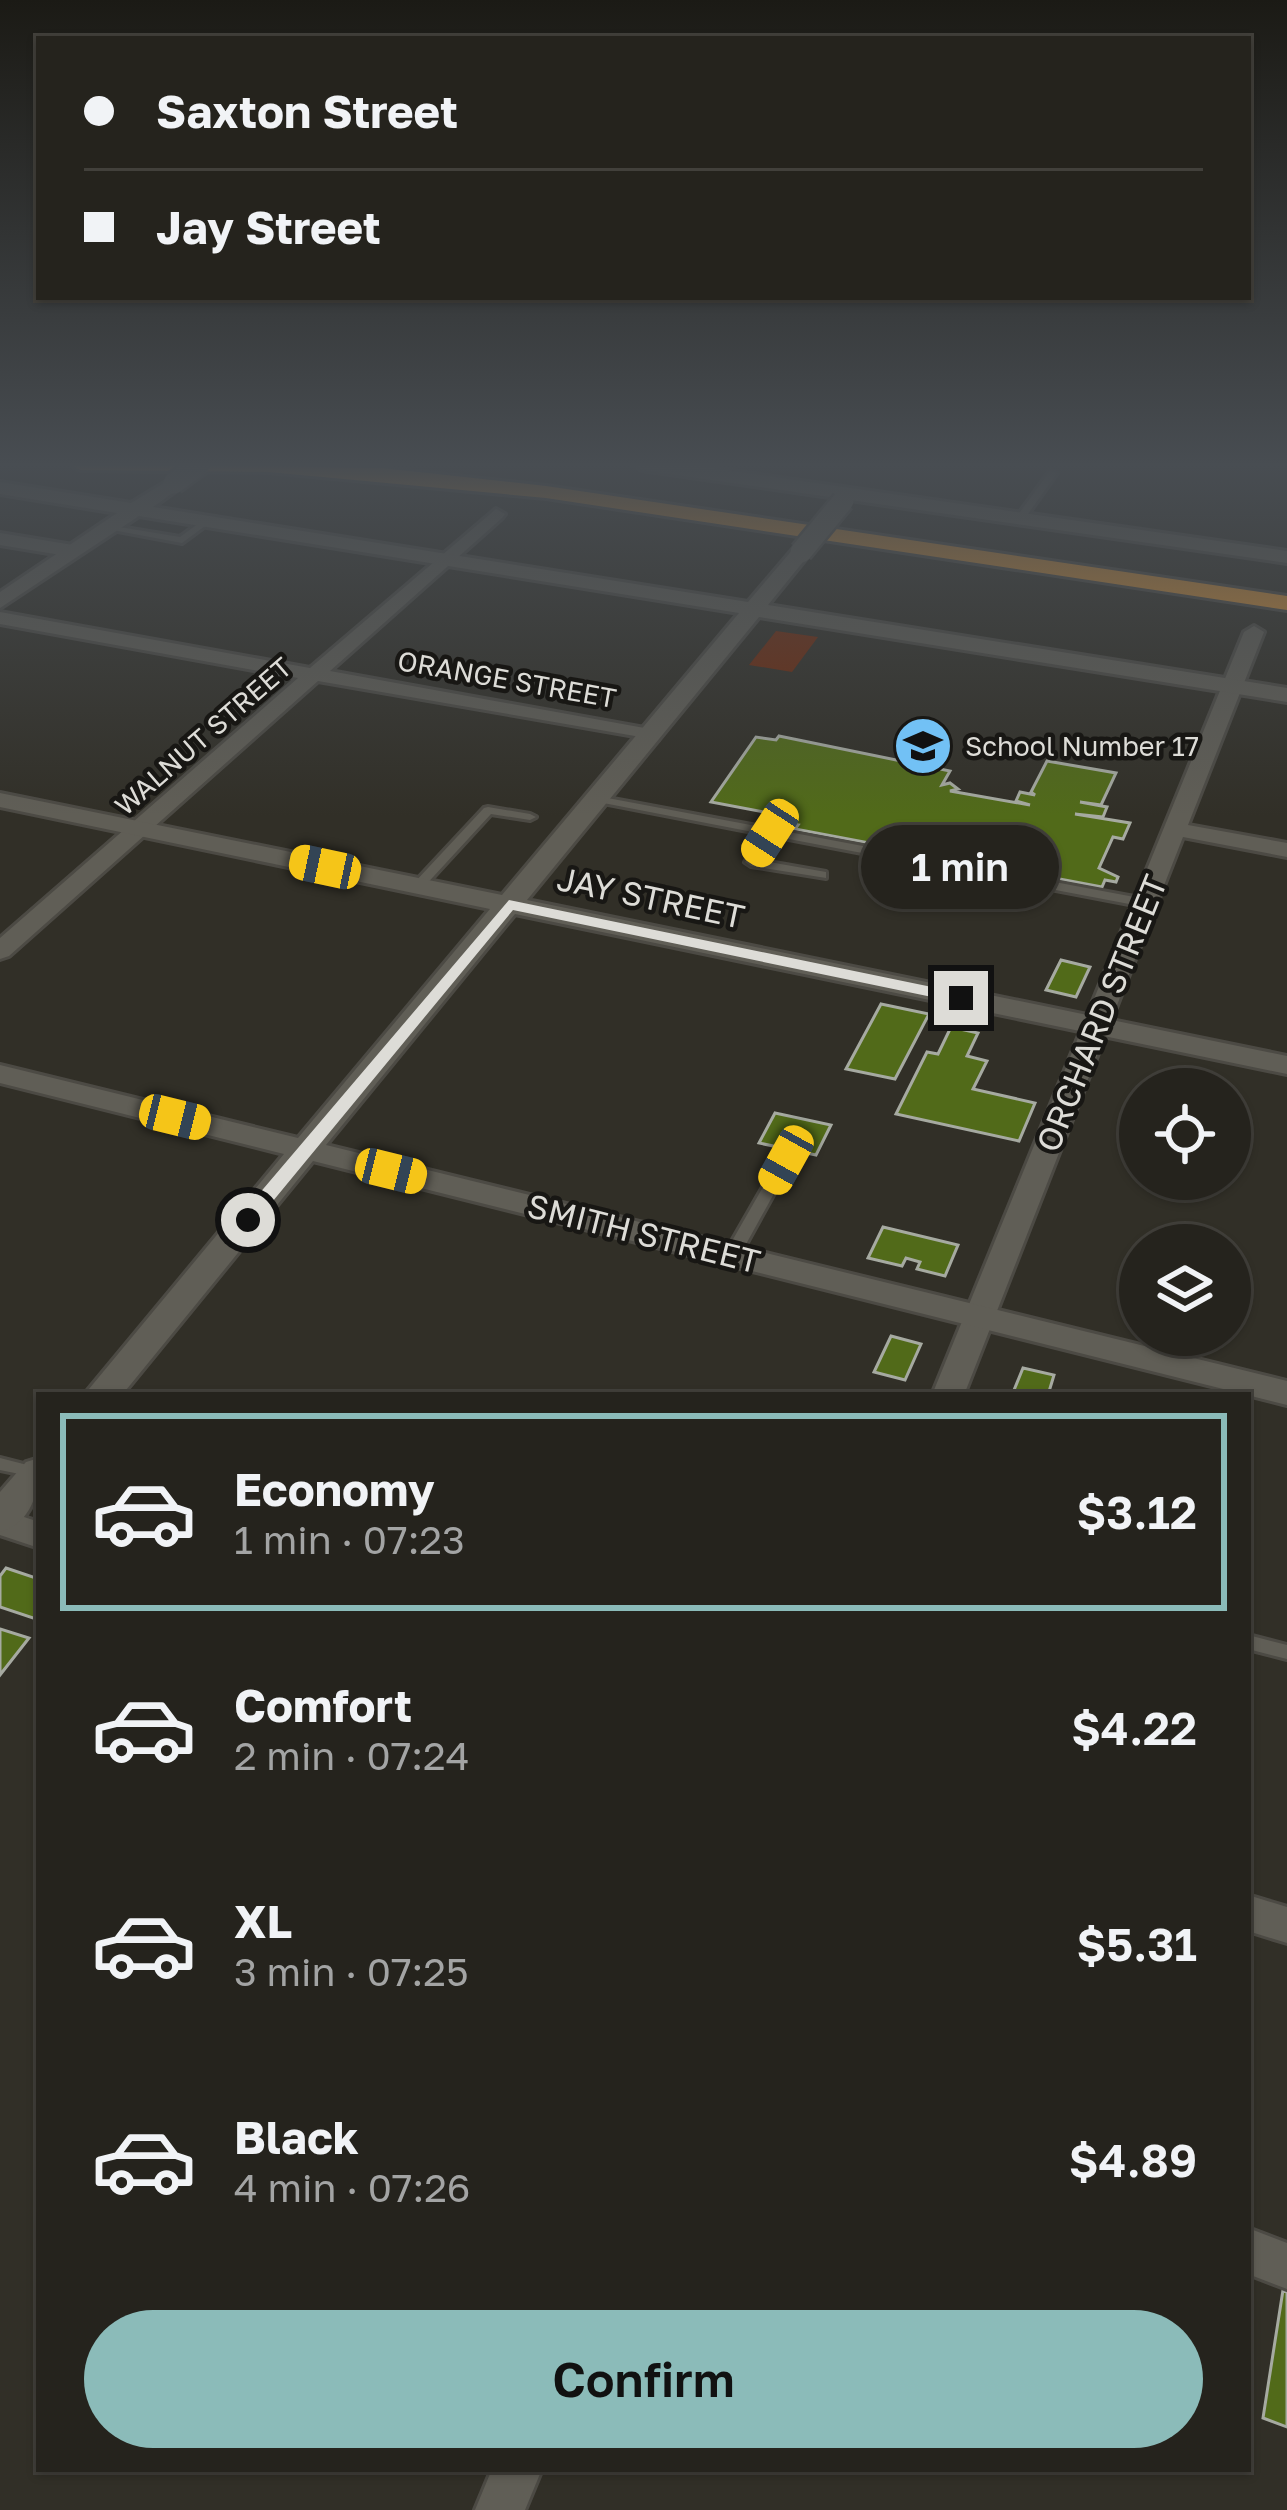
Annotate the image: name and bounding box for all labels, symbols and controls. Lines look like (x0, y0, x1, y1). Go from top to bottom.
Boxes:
text: Saxton Street (156, 84, 458, 138)
text: Jay Street (156, 200, 381, 254)
street label: ORANGE STREET (395, 644, 619, 714)
street label: WALNUT STREET (108, 650, 298, 821)
school or university icon: School Number 17 (892, 715, 954, 777)
place label: School Number 17 (965, 730, 1199, 762)
car (735, 793, 805, 873)
callout: 1 min (862, 824, 1060, 908)
car (286, 842, 364, 892)
text: 1 min (911, 843, 1009, 890)
street label: JAY STREET (554, 858, 748, 936)
street label: ORCHARD STREET (1028, 869, 1174, 1157)
route end (934, 971, 988, 1025)
map controls (1119, 1068, 1251, 1356)
button: locate (1119, 1068, 1251, 1200)
car (136, 1091, 214, 1143)
car (753, 1120, 819, 1200)
car (352, 1145, 430, 1197)
street label: SMITH STREET (524, 1185, 764, 1281)
route start (221, 1193, 275, 1247)
button: layers (1119, 1224, 1251, 1356)
icon: car (90, 1458, 198, 1566)
text: Economy (234, 1462, 435, 1516)
text: $3.12 (1077, 1485, 1197, 1539)
text: 1 min · 07:23 (234, 1516, 465, 1563)
icon: car (90, 1674, 198, 1782)
text: Comfort (234, 1678, 412, 1732)
text: $4.22 (1071, 1701, 1197, 1755)
text: 2 min · 07:24 (234, 1732, 469, 1779)
icon: car (90, 1890, 198, 1998)
text: XL (234, 1894, 292, 1948)
text: $5.31 (1077, 1917, 1197, 1971)
text: 3 min · 07:25 (234, 1948, 469, 1995)
icon: car (90, 2106, 198, 2214)
text: Black (234, 2110, 359, 2164)
text: $4.89 (1069, 2133, 1197, 2187)
text: 4 min · 07:26 (234, 2164, 470, 2211)
button: Confirm (84, 2310, 1203, 2448)

